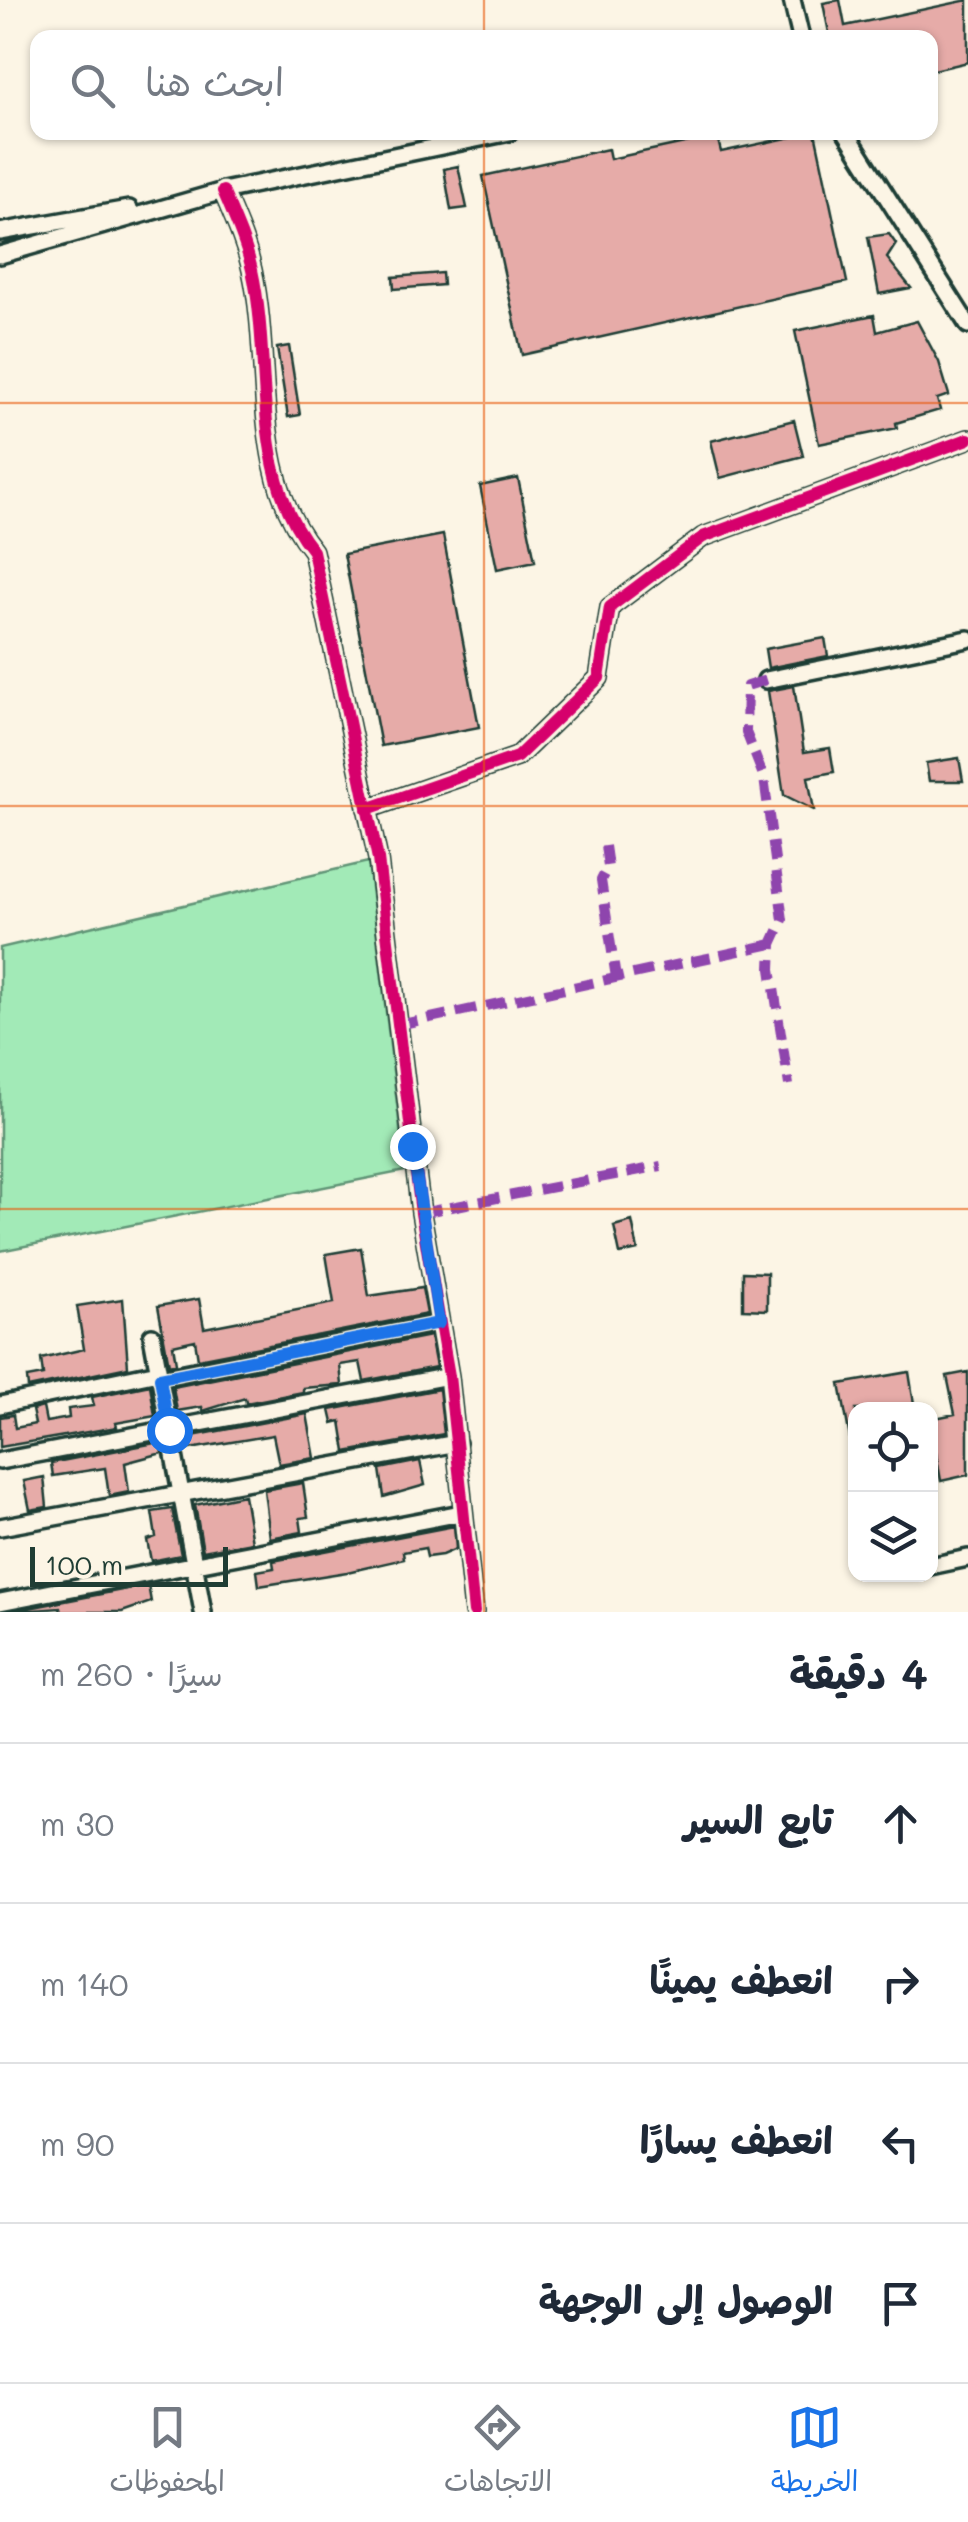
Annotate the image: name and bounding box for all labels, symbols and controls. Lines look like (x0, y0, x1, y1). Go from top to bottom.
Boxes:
search box (30, 30, 938, 140)
text: ابحث هنا (145, 56, 284, 106)
icon: search (65, 58, 120, 113)
route end (390, 1124, 436, 1170)
map controls (848, 1402, 938, 1582)
button: locate (848, 1402, 938, 1492)
route start (147, 1408, 193, 1454)
button: layers (848, 1492, 938, 1582)
scale bar (30, 1542, 228, 1586)
text: 100 m (45, 1546, 123, 1582)
text: 4 دقيقة (789, 1645, 928, 1700)
text: سيرًا · 260 m (40, 1652, 223, 1694)
text: تابع السير (684, 1794, 833, 1844)
icon: ahead (873, 1796, 928, 1851)
text: 30 m (40, 1802, 114, 1844)
text: انعطف يمينًا (650, 1954, 833, 2004)
icon: right (873, 1956, 928, 2011)
text: 140 m (40, 1962, 129, 2004)
text: انعطف يسارًا (640, 2114, 833, 2164)
icon: left (873, 2116, 928, 2171)
text: 90 m (40, 2122, 114, 2164)
text: الوصول إلى الوجهة (538, 2274, 833, 2324)
icon: arrive (873, 2276, 928, 2331)
tab: المحفوظات (110, 2400, 225, 2506)
tab: الاتجاهات (444, 2400, 552, 2506)
tab: الخريطة (771, 2400, 858, 2506)

